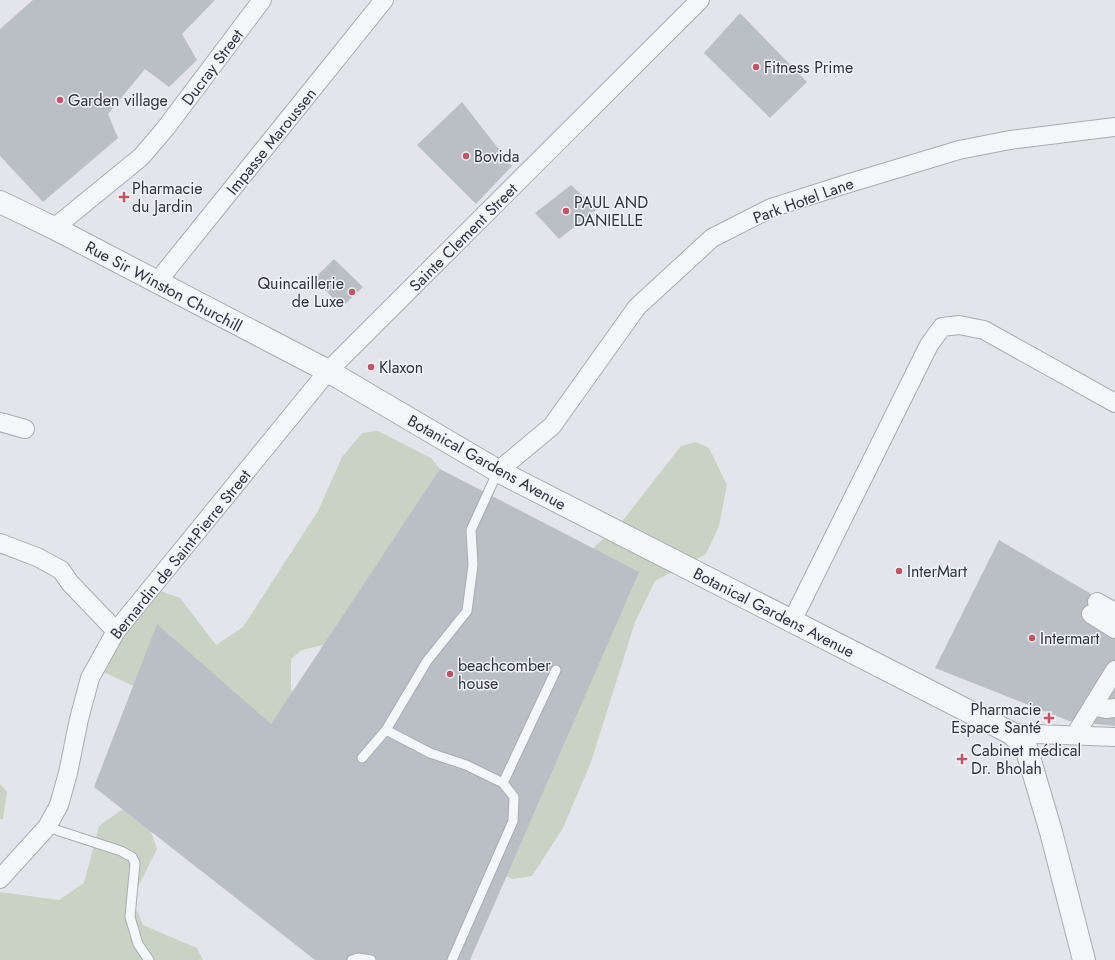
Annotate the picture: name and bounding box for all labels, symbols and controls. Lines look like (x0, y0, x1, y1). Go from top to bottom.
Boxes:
street label: Ducray Street (176, 24, 249, 110)
place label: Fitness Prime (764, 56, 853, 79)
marker: Fitness Prime (751, 62, 761, 72)
street label: Impasse Maroussen (221, 83, 322, 200)
place label: Garden village (68, 89, 168, 112)
marker: Garden village (55, 95, 65, 105)
place label: Bovida (474, 145, 519, 168)
marker: Bovida (461, 151, 471, 161)
street label: Park Hotel Lane (750, 172, 857, 229)
place label: Pharmacie du Jardin (132, 177, 203, 218)
street label: Sainte Clement Street (404, 178, 523, 297)
place label: PAUL AND DANIELLE (574, 191, 648, 232)
marker: Pharmacie du Jardin (119, 192, 129, 202)
marker: PAUL AND DANIELLE (561, 206, 571, 216)
street label: Rue Sir Winston Churchill (81, 235, 246, 338)
place label: Quincaillerie de Luxe (257, 272, 344, 313)
marker: Quincaillerie de Luxe (347, 287, 357, 297)
place label: Klaxon (379, 356, 423, 379)
marker: Klaxon (366, 362, 376, 372)
street label: Botanical Gardens Avenue (403, 409, 570, 516)
street label: Bernardin de Saint-Pierre Street (105, 464, 256, 644)
place label: InterMart (907, 560, 967, 583)
street label: Botanical Gardens Avenue (689, 562, 858, 663)
marker: InterMart (894, 566, 904, 576)
place label: Intermart (1040, 627, 1100, 650)
marker: Intermart (1027, 633, 1037, 643)
place label: beachcomber house (458, 654, 551, 695)
marker: beachcomber house (445, 669, 455, 679)
place label: Pharmacie Espace Santé (951, 698, 1041, 739)
marker: Pharmacie Espace Santé (1044, 713, 1054, 723)
place label: Cabinet médical Dr. Bholah (971, 739, 1081, 780)
marker: Cabinet médical Dr. Bholah (956, 753, 968, 765)

